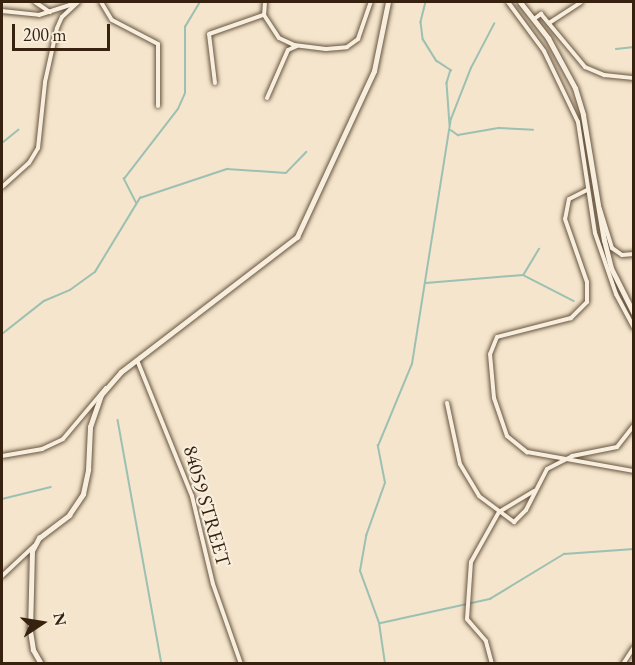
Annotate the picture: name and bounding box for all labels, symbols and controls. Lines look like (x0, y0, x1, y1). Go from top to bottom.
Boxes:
scale bar (15, 12, 112, 50)
text: 200 m (23, 23, 67, 46)
street label: 84059 STREET (178, 443, 236, 569)
north arrow (12, 593, 72, 653)
text: N (48, 611, 72, 628)

